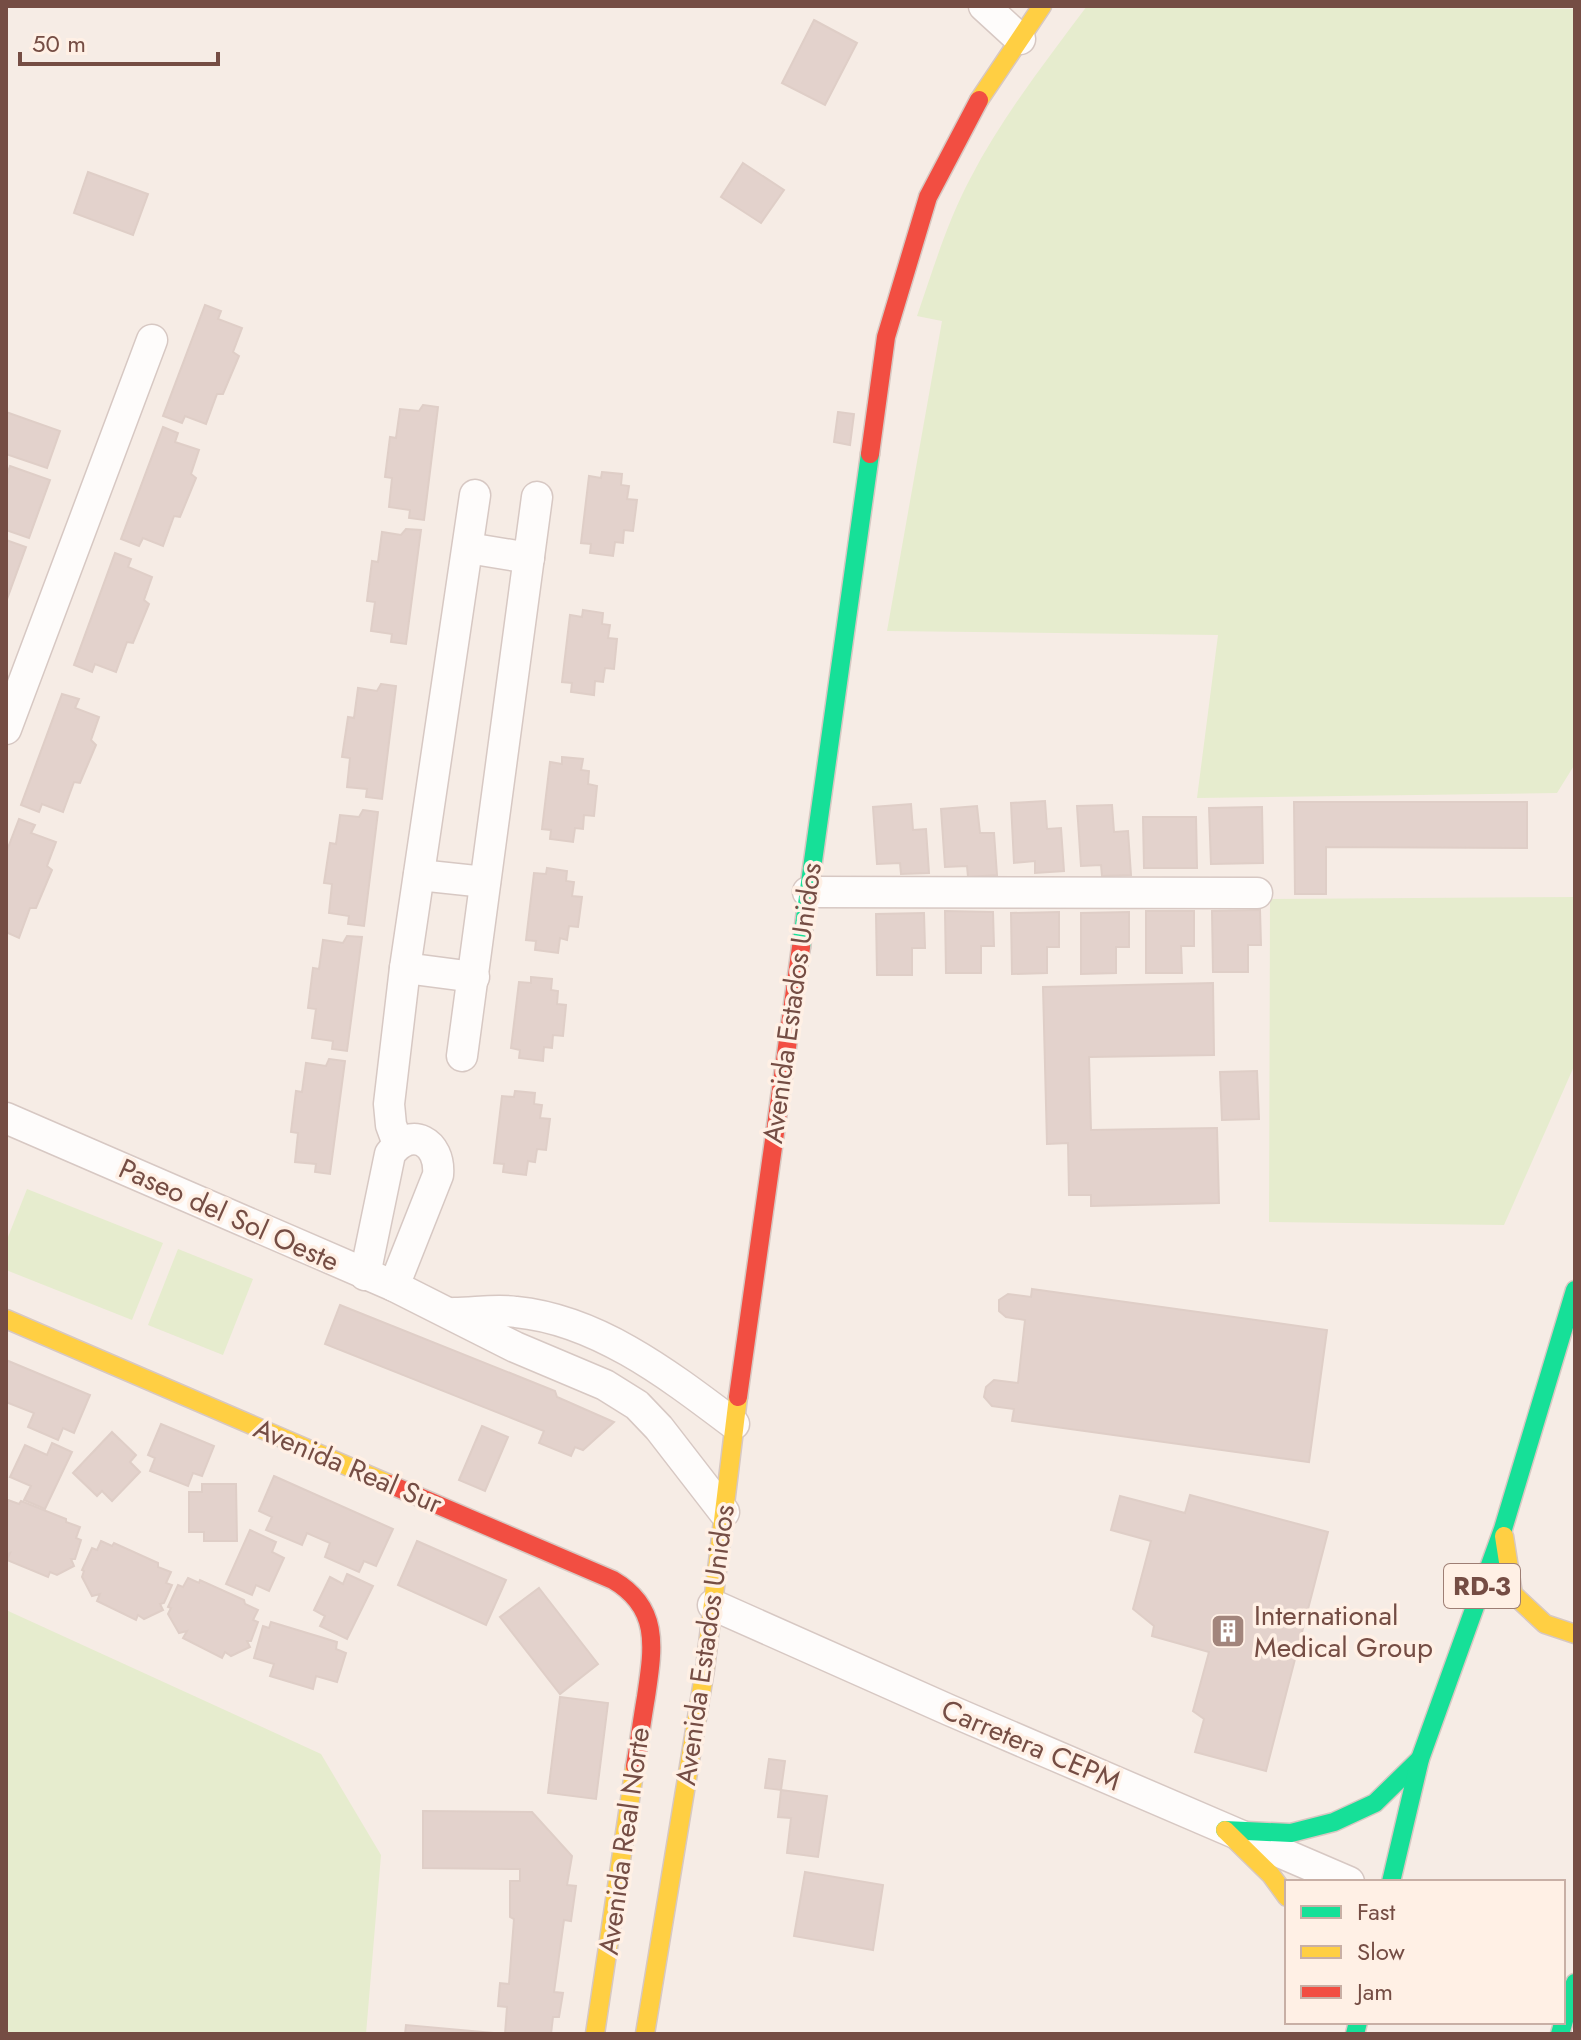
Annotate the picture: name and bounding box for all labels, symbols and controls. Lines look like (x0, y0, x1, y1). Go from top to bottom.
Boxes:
scale bar (20, 16, 218, 66)
text: 50 m (32, 26, 86, 61)
street label: Avenida Estados Unidos (752, 860, 832, 1146)
street label: Paseo del Sol Oeste (112, 1148, 346, 1282)
street label: Avenida Real Sur (247, 1408, 449, 1524)
street label: Avenida Estados Unidos (665, 1502, 745, 1788)
road number: RD-3 (1444, 1564, 1520, 1608)
place label: International Medical Group (1254, 1595, 1433, 1668)
building icon: International Medical Group (1209, 1612, 1247, 1650)
street label: Carretera CEPM (935, 1689, 1127, 1801)
street label: Avenida Real Norte (588, 1725, 660, 1957)
legend (1285, 1880, 1565, 2024)
text: Fast (1357, 1894, 1395, 1929)
text: Slow (1357, 1934, 1405, 1969)
text: Jam (1354, 1974, 1393, 2009)

